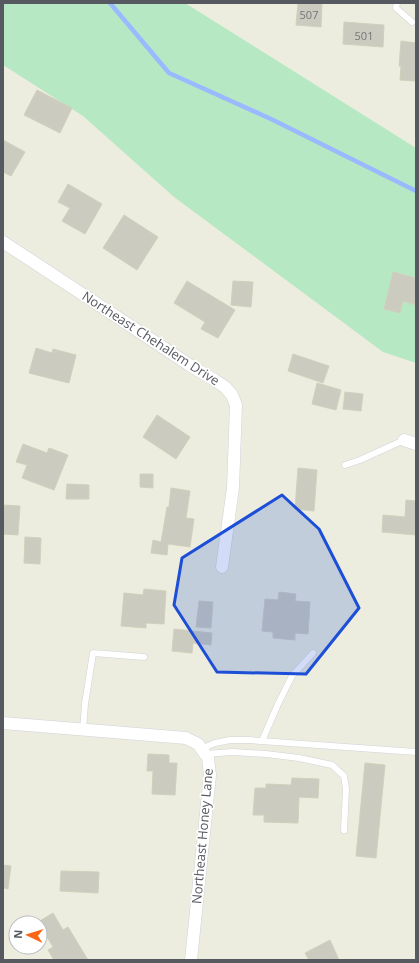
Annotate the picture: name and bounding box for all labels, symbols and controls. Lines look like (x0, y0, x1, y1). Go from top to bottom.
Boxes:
house number: 507 (300, 7, 318, 22)
house number: 501 (355, 28, 373, 43)
street label: Northeast Chehalem Drive (79, 287, 223, 389)
street label: Northeast Honey Lane (187, 767, 217, 905)
north arrow (8, 915, 48, 955)
text: N (10, 929, 25, 939)

